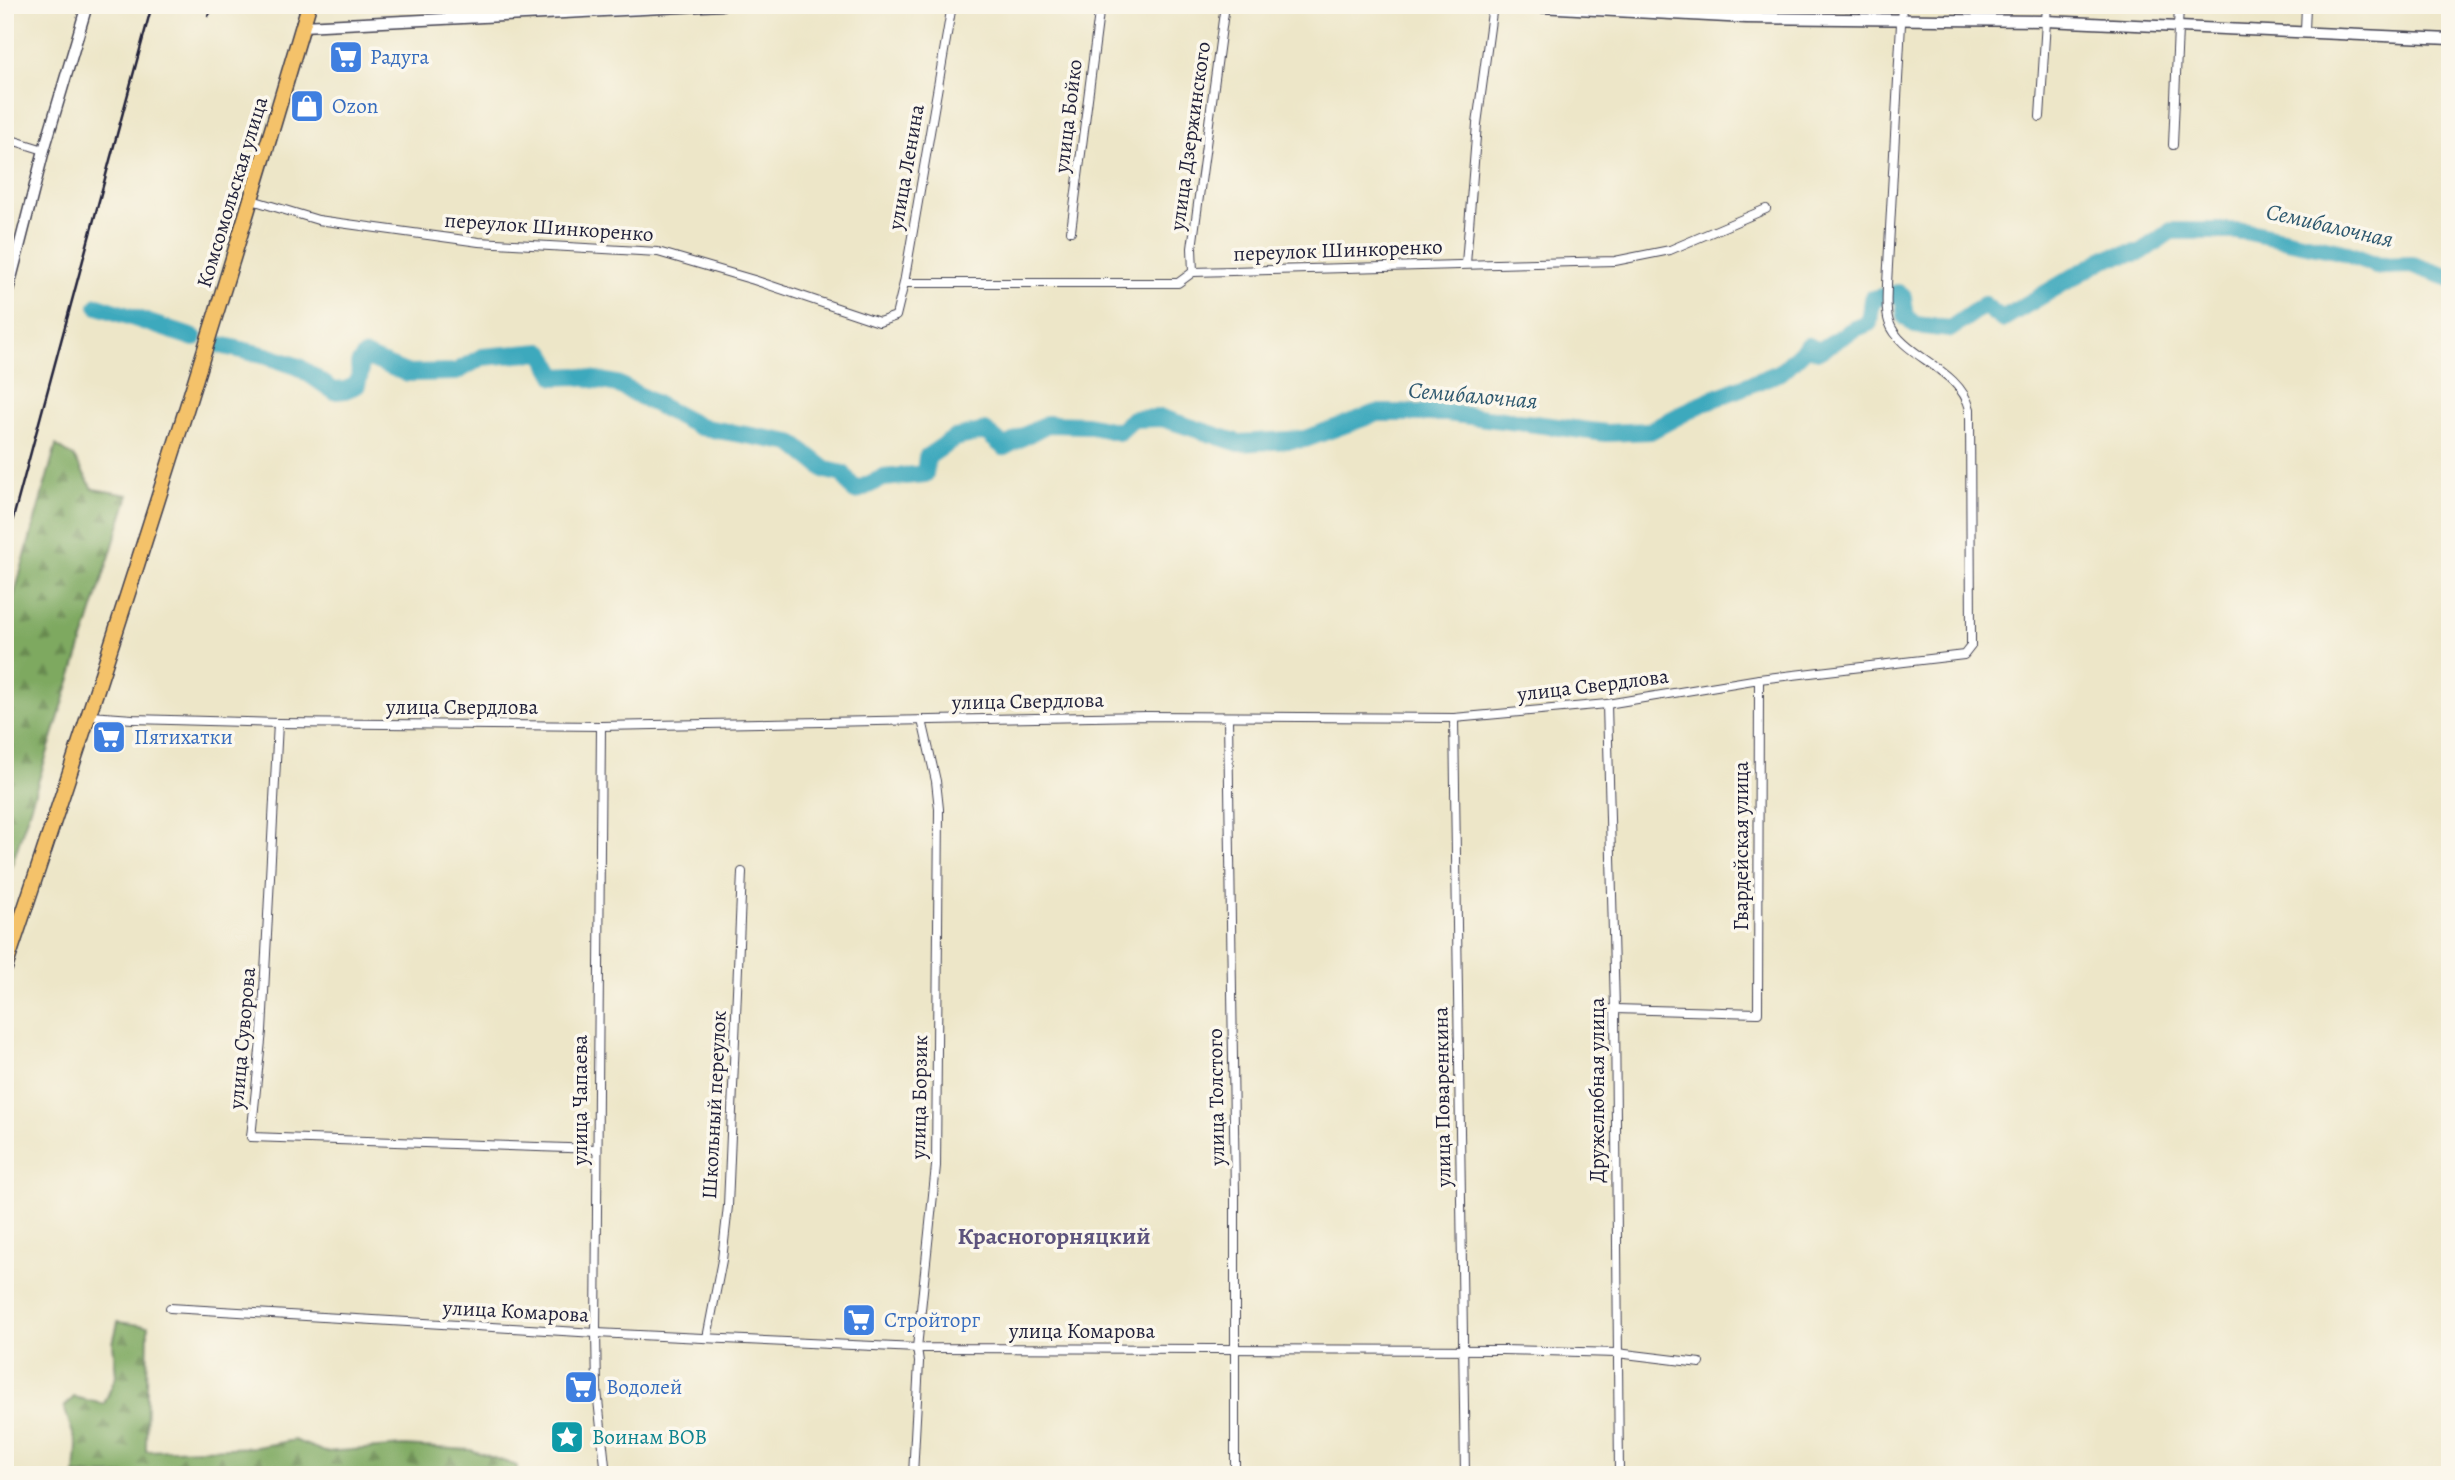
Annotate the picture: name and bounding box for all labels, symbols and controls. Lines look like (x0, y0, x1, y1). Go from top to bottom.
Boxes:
supermarket icon: Радуга (327, 38, 365, 76)
street label: улица Дзержинского (1163, 40, 1217, 233)
place label: Радуга (370, 43, 429, 71)
street label: улица Бойко (1047, 58, 1089, 175)
shop icon: Ozon (288, 87, 326, 125)
place label: Ozon (332, 92, 378, 120)
street label: Комсомольская улица (190, 93, 274, 291)
street label: улица Ленина (881, 102, 931, 233)
water label: Семибалочная (2263, 196, 2397, 255)
street label: переулок Шинкоренко (444, 206, 654, 248)
street label: переулок Шинкоренко (1233, 232, 1443, 268)
water label: Семибалочная (1407, 374, 1539, 417)
street label: улица Свердлова (1515, 662, 1671, 708)
street label: улица Свердлова (951, 686, 1105, 716)
street label: улица Свердлова (385, 693, 538, 721)
supermarket icon: Пятихатки (90, 718, 128, 756)
place label: Пятихатки (134, 723, 233, 751)
street label: Гвардейская улица (1727, 761, 1755, 931)
street label: улица Суворова (222, 966, 262, 1111)
street label: Дружелюбная улица (1583, 997, 1611, 1183)
street label: улица Поваренкина (1426, 1006, 1458, 1188)
street label: Школьный переулок (695, 1010, 733, 1200)
street label: улица Толстого (1201, 1028, 1231, 1167)
street label: улица Чапаева (566, 1034, 594, 1166)
street label: улица Борзик (904, 1035, 934, 1160)
district label: Красногорняцкий (958, 1220, 1150, 1252)
street label: улица Комарова (441, 1293, 590, 1329)
supermarket icon: Стройторг (840, 1301, 878, 1339)
place label: Стройторг (884, 1306, 980, 1334)
street label: улица Комарова (1008, 1317, 1155, 1345)
supermarket icon: Водолей (562, 1368, 600, 1406)
place label: Водолей (606, 1373, 682, 1401)
place icon: Воинам ВОВ (548, 1418, 586, 1456)
place label: Воинам ВОВ (592, 1423, 707, 1451)

